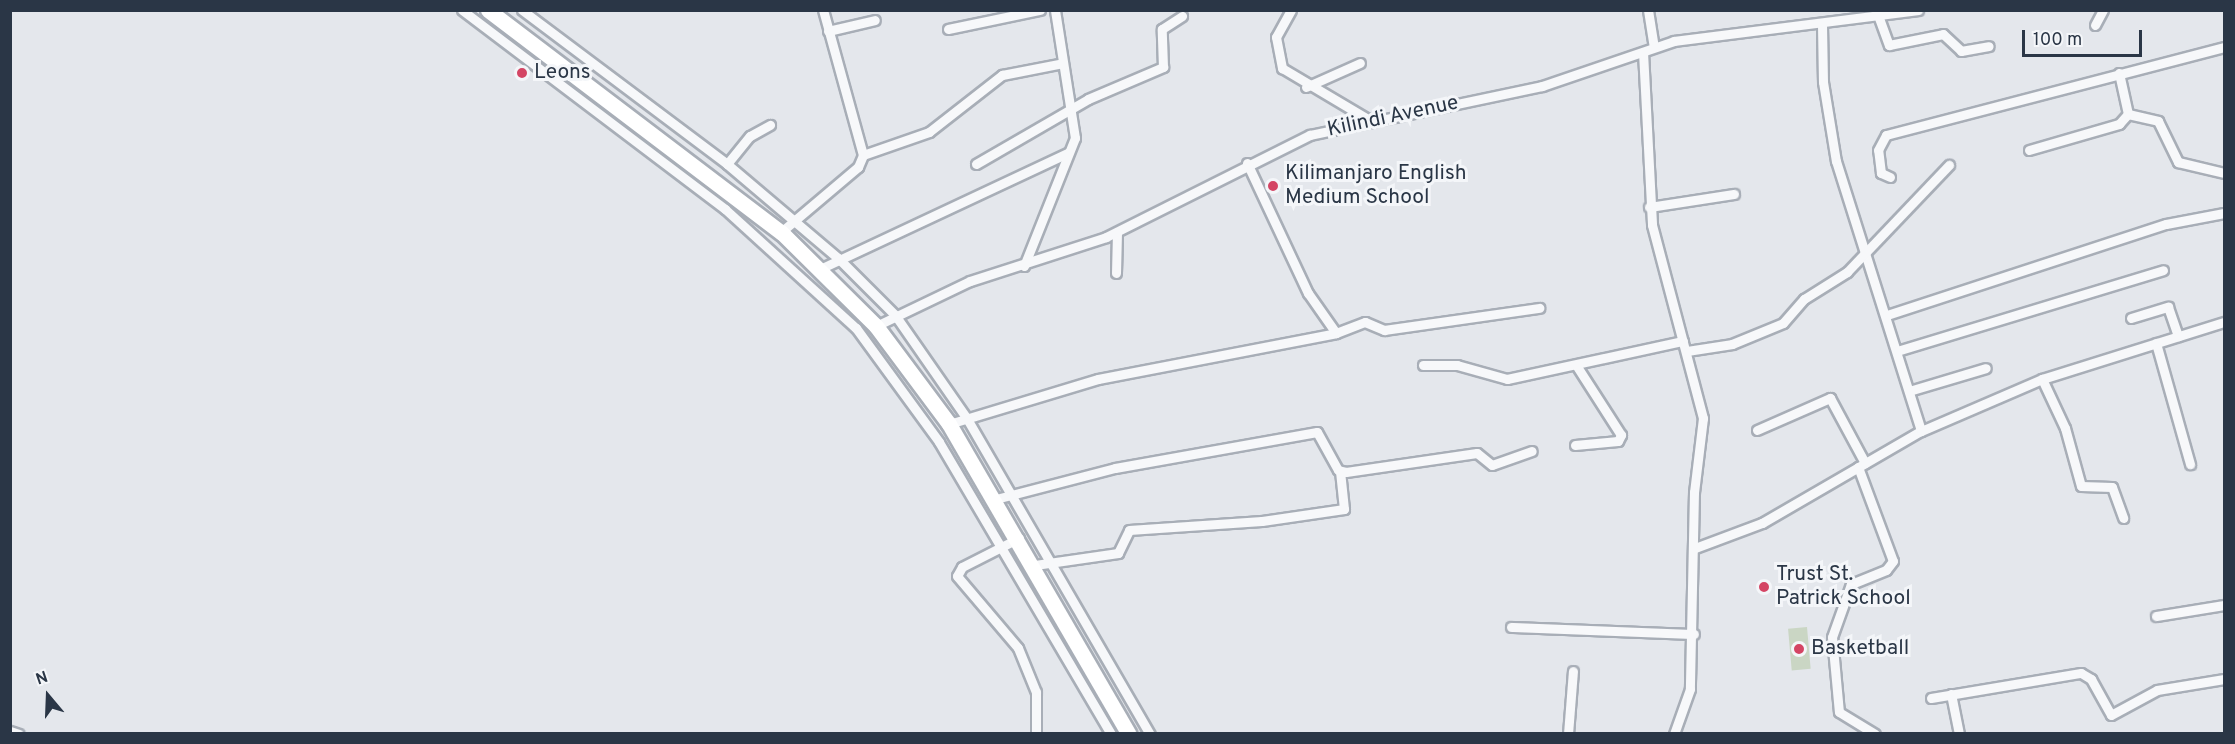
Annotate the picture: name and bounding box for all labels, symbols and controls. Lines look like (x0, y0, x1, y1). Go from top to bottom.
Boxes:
scale bar (2025, 18, 2145, 56)
text: 100 m (2033, 29, 2082, 52)
place label: Leons (534, 60, 591, 86)
marker: Leons (515, 66, 529, 80)
street label: Kilindi Avenue (1325, 91, 1461, 143)
place label: Kilimanjaro English Medium School (1285, 161, 1467, 211)
marker: Kilimanjaro English Medium School (1266, 179, 1280, 193)
place label: Trust St. Patrick School (1776, 562, 1911, 612)
marker: Trust St. Patrick School (1757, 580, 1771, 594)
place label: Basketball (1811, 636, 1909, 662)
marker: Basketball (1792, 642, 1806, 656)
north arrow (18, 666, 78, 726)
text: N (33, 668, 51, 690)

